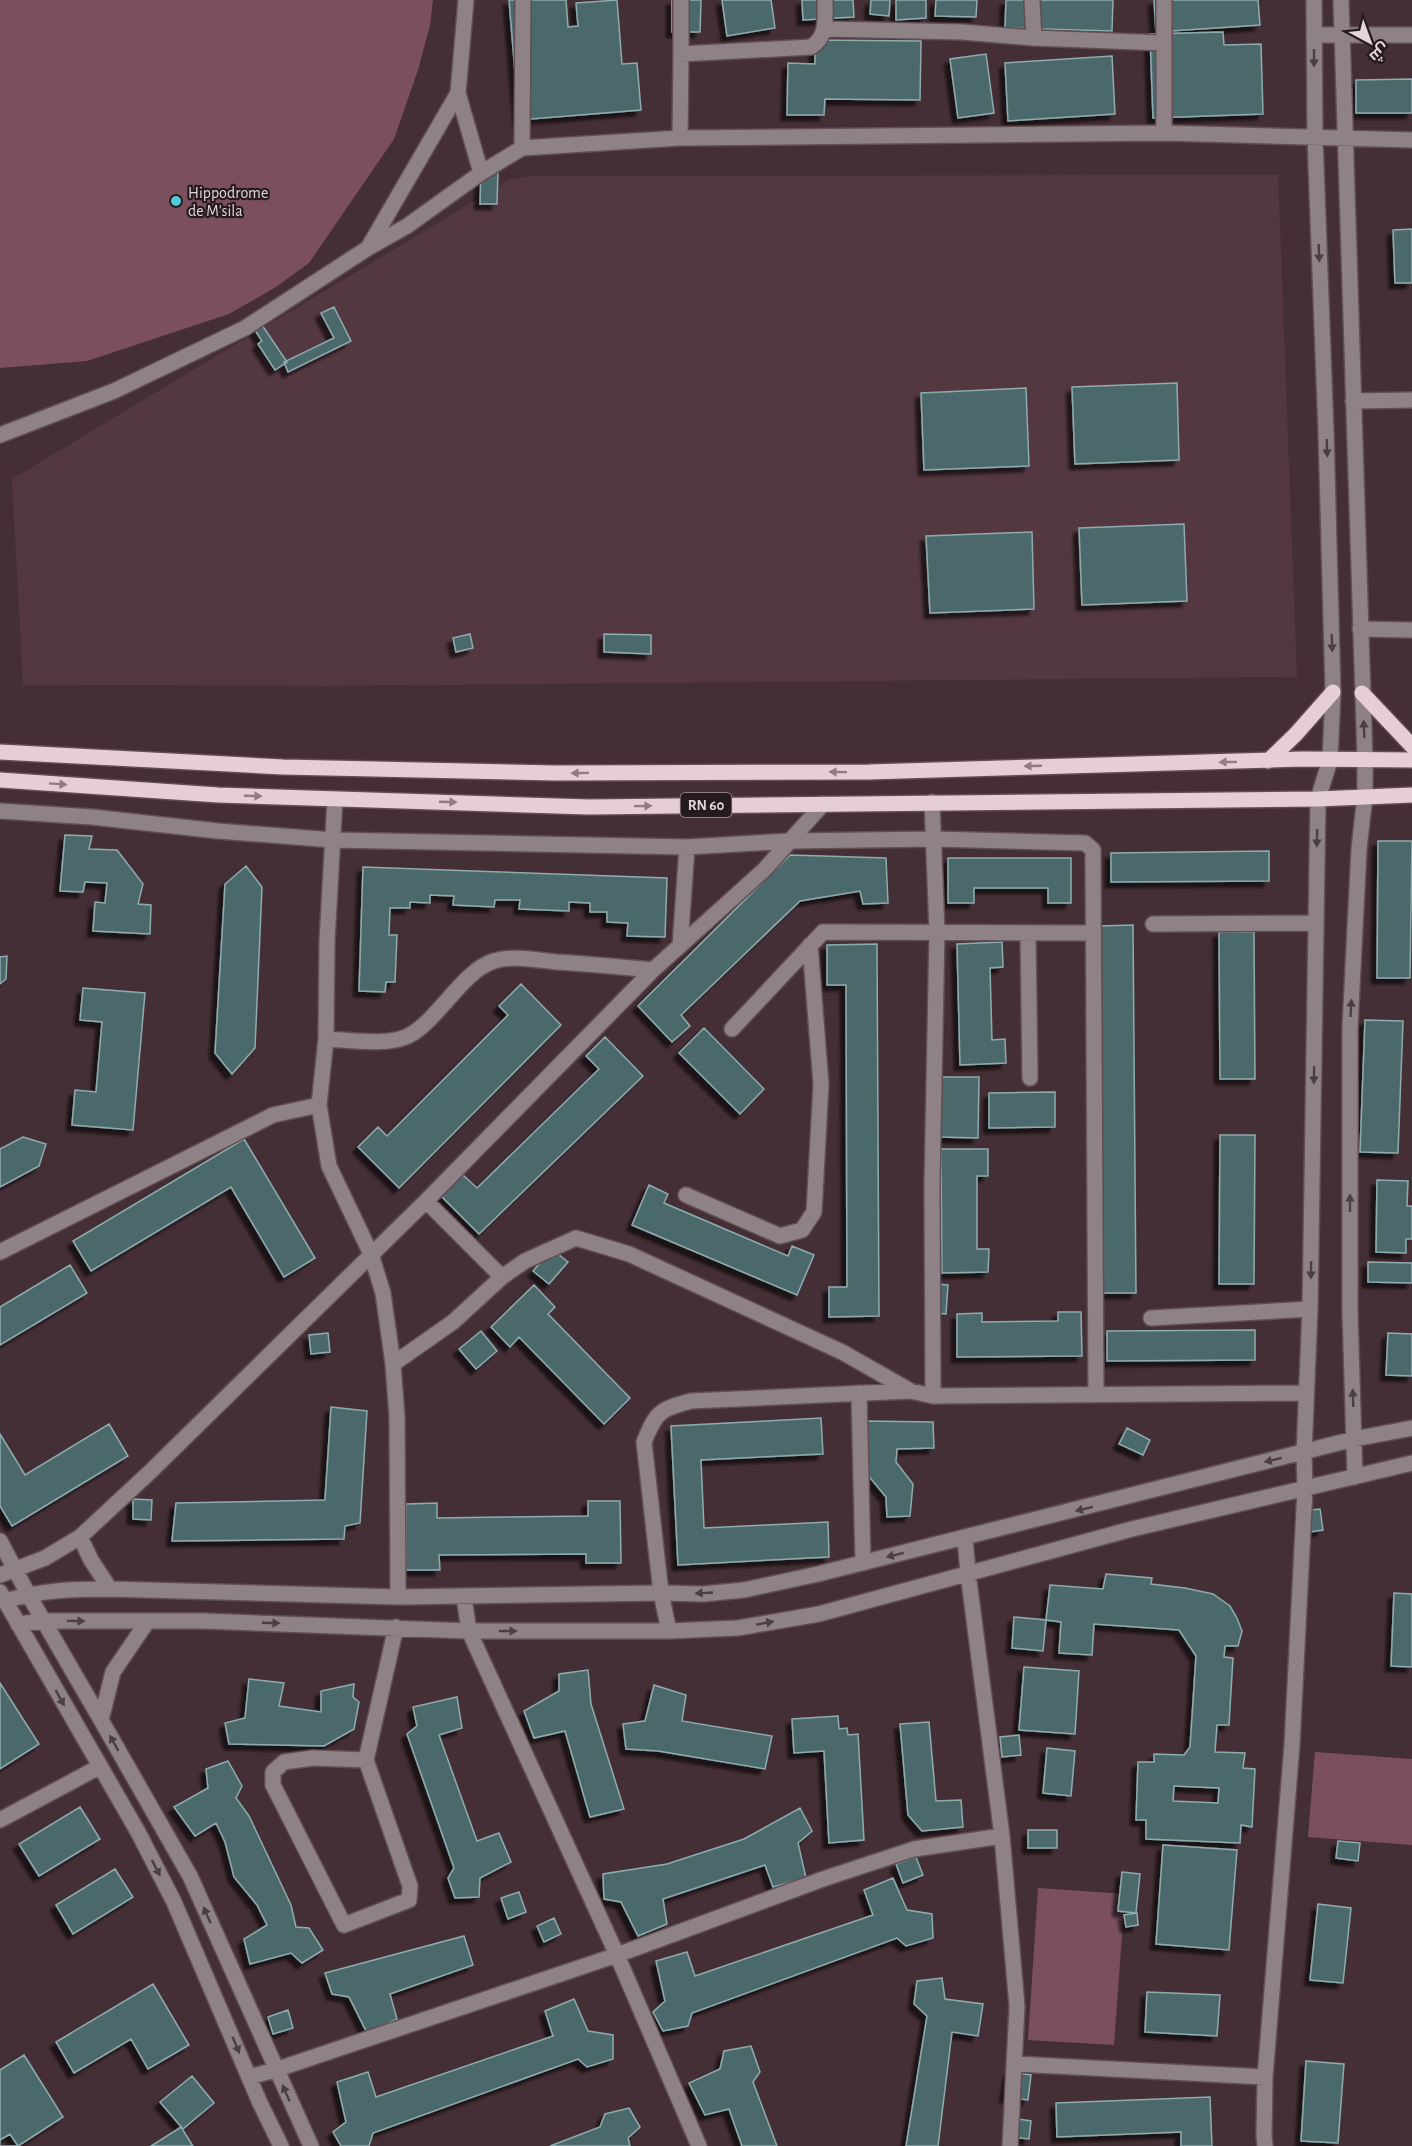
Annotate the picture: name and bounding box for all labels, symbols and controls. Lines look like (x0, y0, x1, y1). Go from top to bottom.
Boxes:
north arrow (1340, 12, 1400, 72)
text: ش (1366, 39, 1393, 66)
one-way arrow (1310, 49, 1319, 68)
place label: Hippodrome de M'sila (188, 185, 268, 219)
marker: Hippodrome de M'sila (169, 194, 183, 208)
one-way arrow (1315, 244, 1324, 263)
one-way arrow (1322, 439, 1331, 458)
one-way arrow (1327, 634, 1337, 653)
one-way arrow (1359, 720, 1368, 739)
one-way arrow (1218, 757, 1237, 766)
one-way arrow (1023, 762, 1042, 771)
one-way arrow (828, 767, 847, 777)
one-way arrow (570, 768, 589, 778)
one-way arrow (49, 779, 68, 788)
one-way arrow (243, 791, 262, 801)
road number: RN 60 (680, 793, 732, 817)
one-way arrow (438, 798, 457, 807)
one-way arrow (633, 801, 652, 811)
one-way arrow (1312, 828, 1322, 847)
one-way arrow (1346, 998, 1355, 1017)
one-way arrow (1309, 1065, 1318, 1084)
one-way arrow (1345, 1193, 1355, 1212)
one-way arrow (1306, 1260, 1315, 1279)
one-way arrow (1348, 1388, 1357, 1407)
one-way arrow (1264, 1456, 1283, 1466)
one-way arrow (1075, 1504, 1094, 1514)
one-way arrow (886, 1551, 904, 1561)
one-way arrow (695, 1589, 714, 1598)
one-way arrow (66, 1616, 85, 1626)
one-way arrow (261, 1619, 280, 1628)
one-way arrow (756, 1619, 775, 1628)
one-way arrow (498, 1626, 517, 1636)
one-way arrow (55, 1690, 65, 1707)
one-way arrow (109, 1735, 120, 1751)
one-way arrow (151, 1859, 161, 1876)
one-way arrow (202, 1905, 212, 1923)
one-way arrow (231, 2037, 241, 2055)
one-way arrow (281, 2085, 290, 2102)

